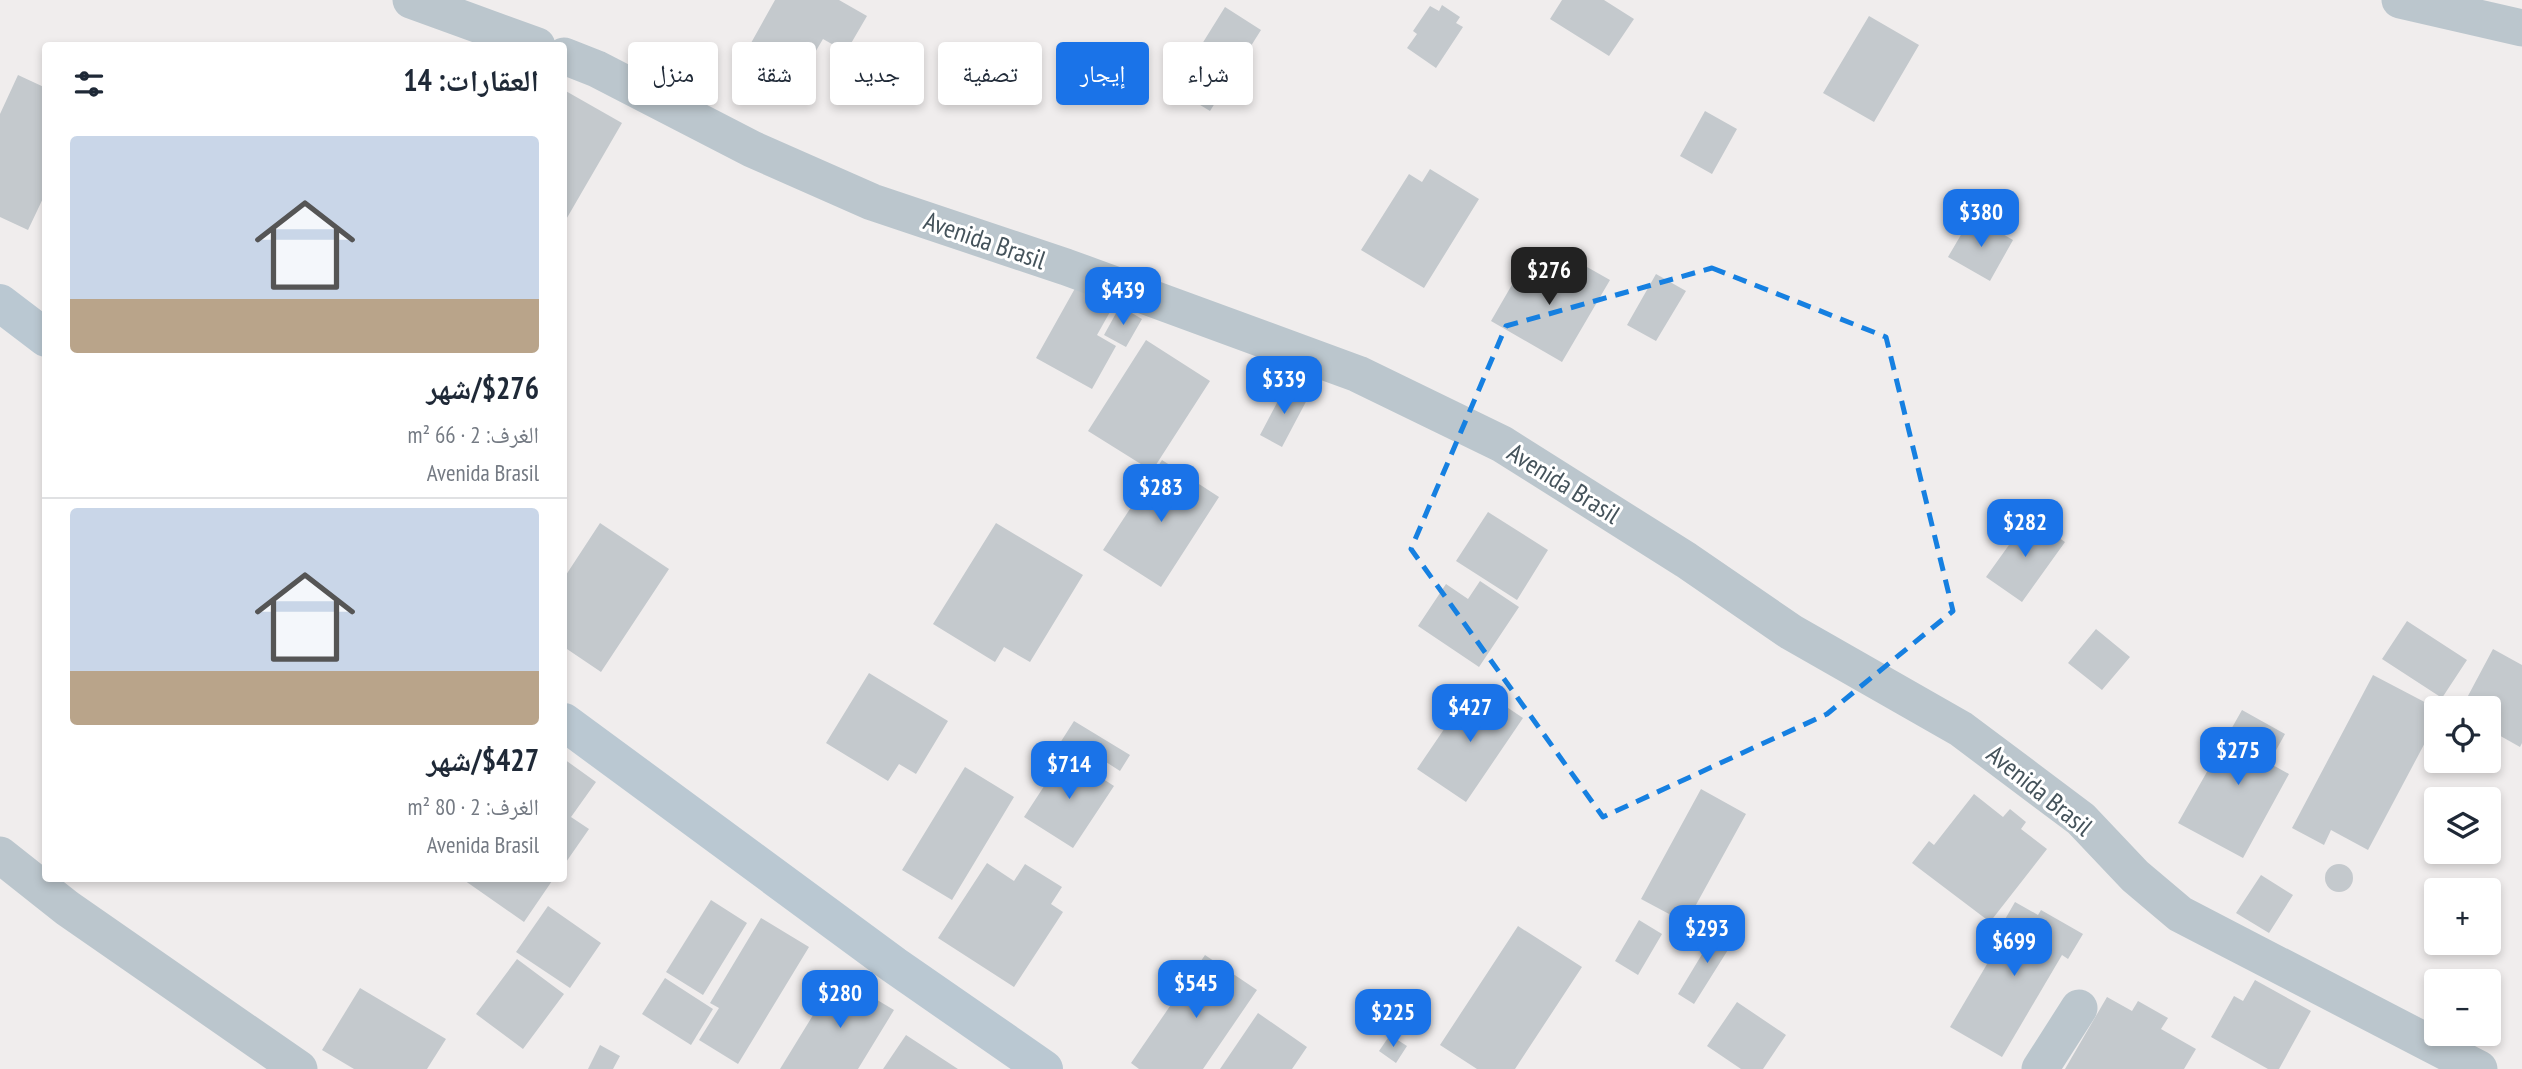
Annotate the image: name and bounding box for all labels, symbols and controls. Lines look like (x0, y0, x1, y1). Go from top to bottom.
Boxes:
chip: منزل (628, 42, 718, 105)
chip: شقة (732, 42, 816, 105)
chip: جديد (830, 42, 924, 105)
chip: تصفية (938, 42, 1042, 105)
chip: إيجار (1056, 42, 1149, 105)
chip: شراء (1163, 42, 1253, 105)
text: العقارات: 14 (403, 60, 539, 99)
icon: filters (70, 65, 108, 103)
icon: home (242, 182, 368, 308)
pin: $380 (1940, 190, 2022, 249)
text: $380 (1959, 197, 2003, 226)
street label: Avenida Brasil (920, 204, 1050, 276)
pin: $276 (1508, 247, 1590, 307)
text: $276 (1527, 255, 1571, 284)
pin: $439 (1082, 268, 1164, 327)
text: $439 (1101, 275, 1145, 304)
pin: $339 (1243, 356, 1325, 416)
text: $339 (1262, 364, 1306, 393)
text: $276/شهر (426, 368, 539, 407)
text: الغرف: 2 · 66 m² (408, 420, 539, 449)
street label: Avenida Brasil (1501, 435, 1627, 531)
text: Avenida Brasil (427, 458, 539, 487)
pin: $283 (1120, 464, 1202, 524)
text: $283 (1139, 472, 1183, 501)
pin: $282 (1984, 500, 2066, 559)
text: $282 (2003, 507, 2047, 536)
icon: home (242, 554, 368, 680)
pin: $427 (1429, 684, 1511, 744)
text: $427 (1448, 692, 1492, 721)
map controls (2424, 696, 2501, 1046)
button: locate (2424, 696, 2501, 773)
pin: $275 (2197, 728, 2279, 787)
text: $275 (2216, 735, 2260, 764)
street label: Avenida Brasil (1980, 737, 2100, 843)
text: $427/شهر (426, 740, 539, 779)
pin: $714 (1028, 742, 1110, 801)
text: $714 (1047, 749, 1091, 778)
button: layers (2424, 787, 2501, 864)
text: الغرف: 2 · 80 m² (408, 792, 539, 821)
text: Avenida Brasil (427, 830, 539, 859)
button: + (2424, 878, 2501, 955)
pin: $293 (1666, 906, 1748, 965)
text: $293 (1685, 913, 1729, 942)
pin: $699 (1973, 918, 2055, 978)
text: $699 (1992, 926, 2036, 955)
pin: $545 (1155, 960, 1237, 1020)
text: $545 (1174, 968, 1218, 997)
button: − (2424, 969, 2501, 1046)
pin: $280 (799, 970, 881, 1030)
text: $280 (818, 978, 862, 1007)
pin: $225 (1352, 990, 1434, 1049)
text: $225 (1371, 997, 1415, 1026)

